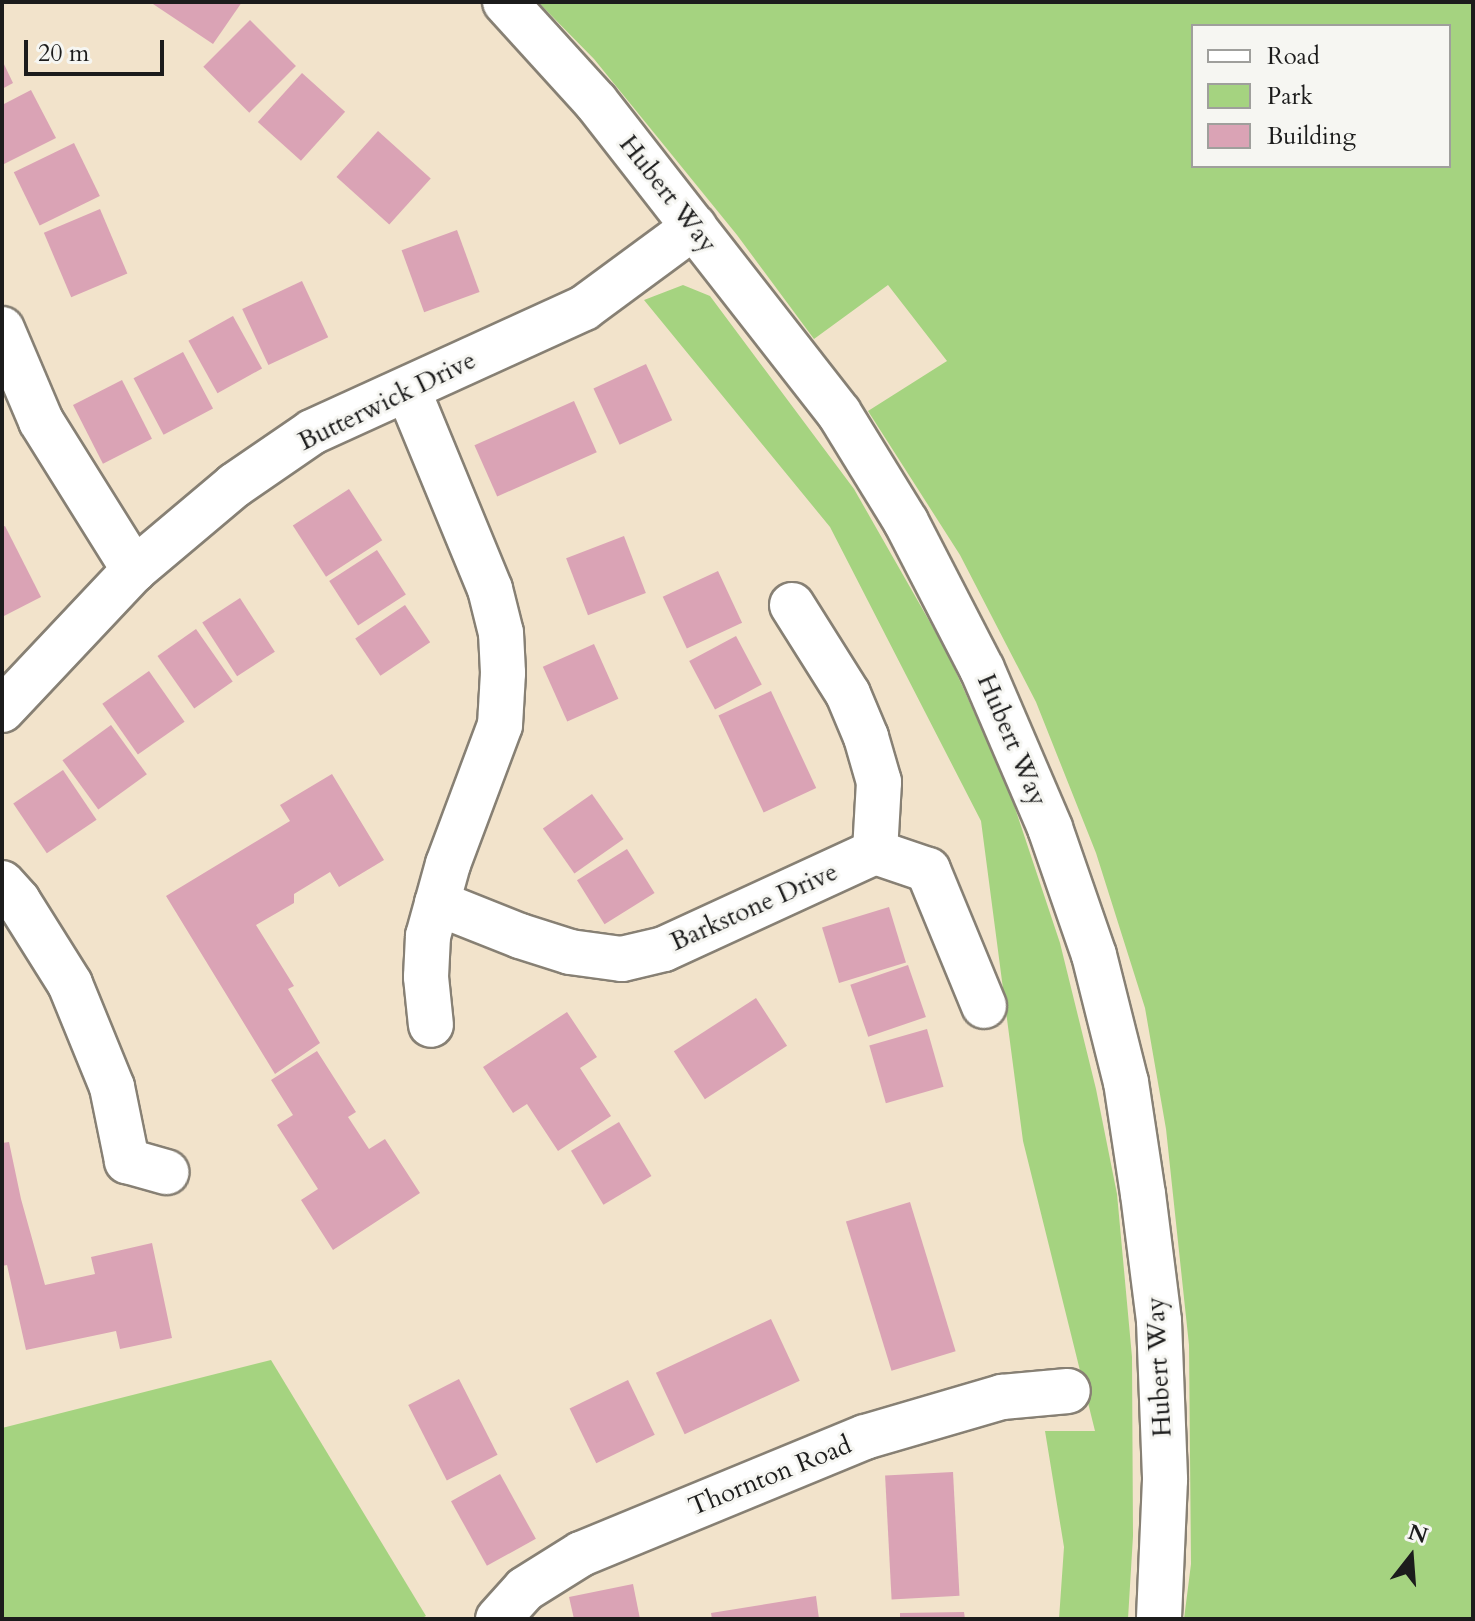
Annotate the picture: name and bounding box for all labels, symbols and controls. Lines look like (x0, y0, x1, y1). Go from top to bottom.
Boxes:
scale bar (28, 24, 168, 74)
legend (1191, 24, 1451, 168)
text: 20 m (38, 37, 89, 70)
text: Road (1267, 40, 1320, 73)
text: Park (1267, 80, 1313, 113)
text: Building (1267, 120, 1356, 153)
street label: Hubert Way (613, 129, 723, 259)
street label: Butterwick Drive (293, 345, 481, 457)
street label: Hubert Way (970, 669, 1054, 811)
street label: Barkstone Drive (666, 856, 842, 958)
street label: Hubert Way (1140, 1296, 1178, 1438)
street label: Thornton Road (684, 1429, 856, 1523)
north arrow (1371, 1517, 1451, 1597)
text: N (1405, 1517, 1432, 1551)

